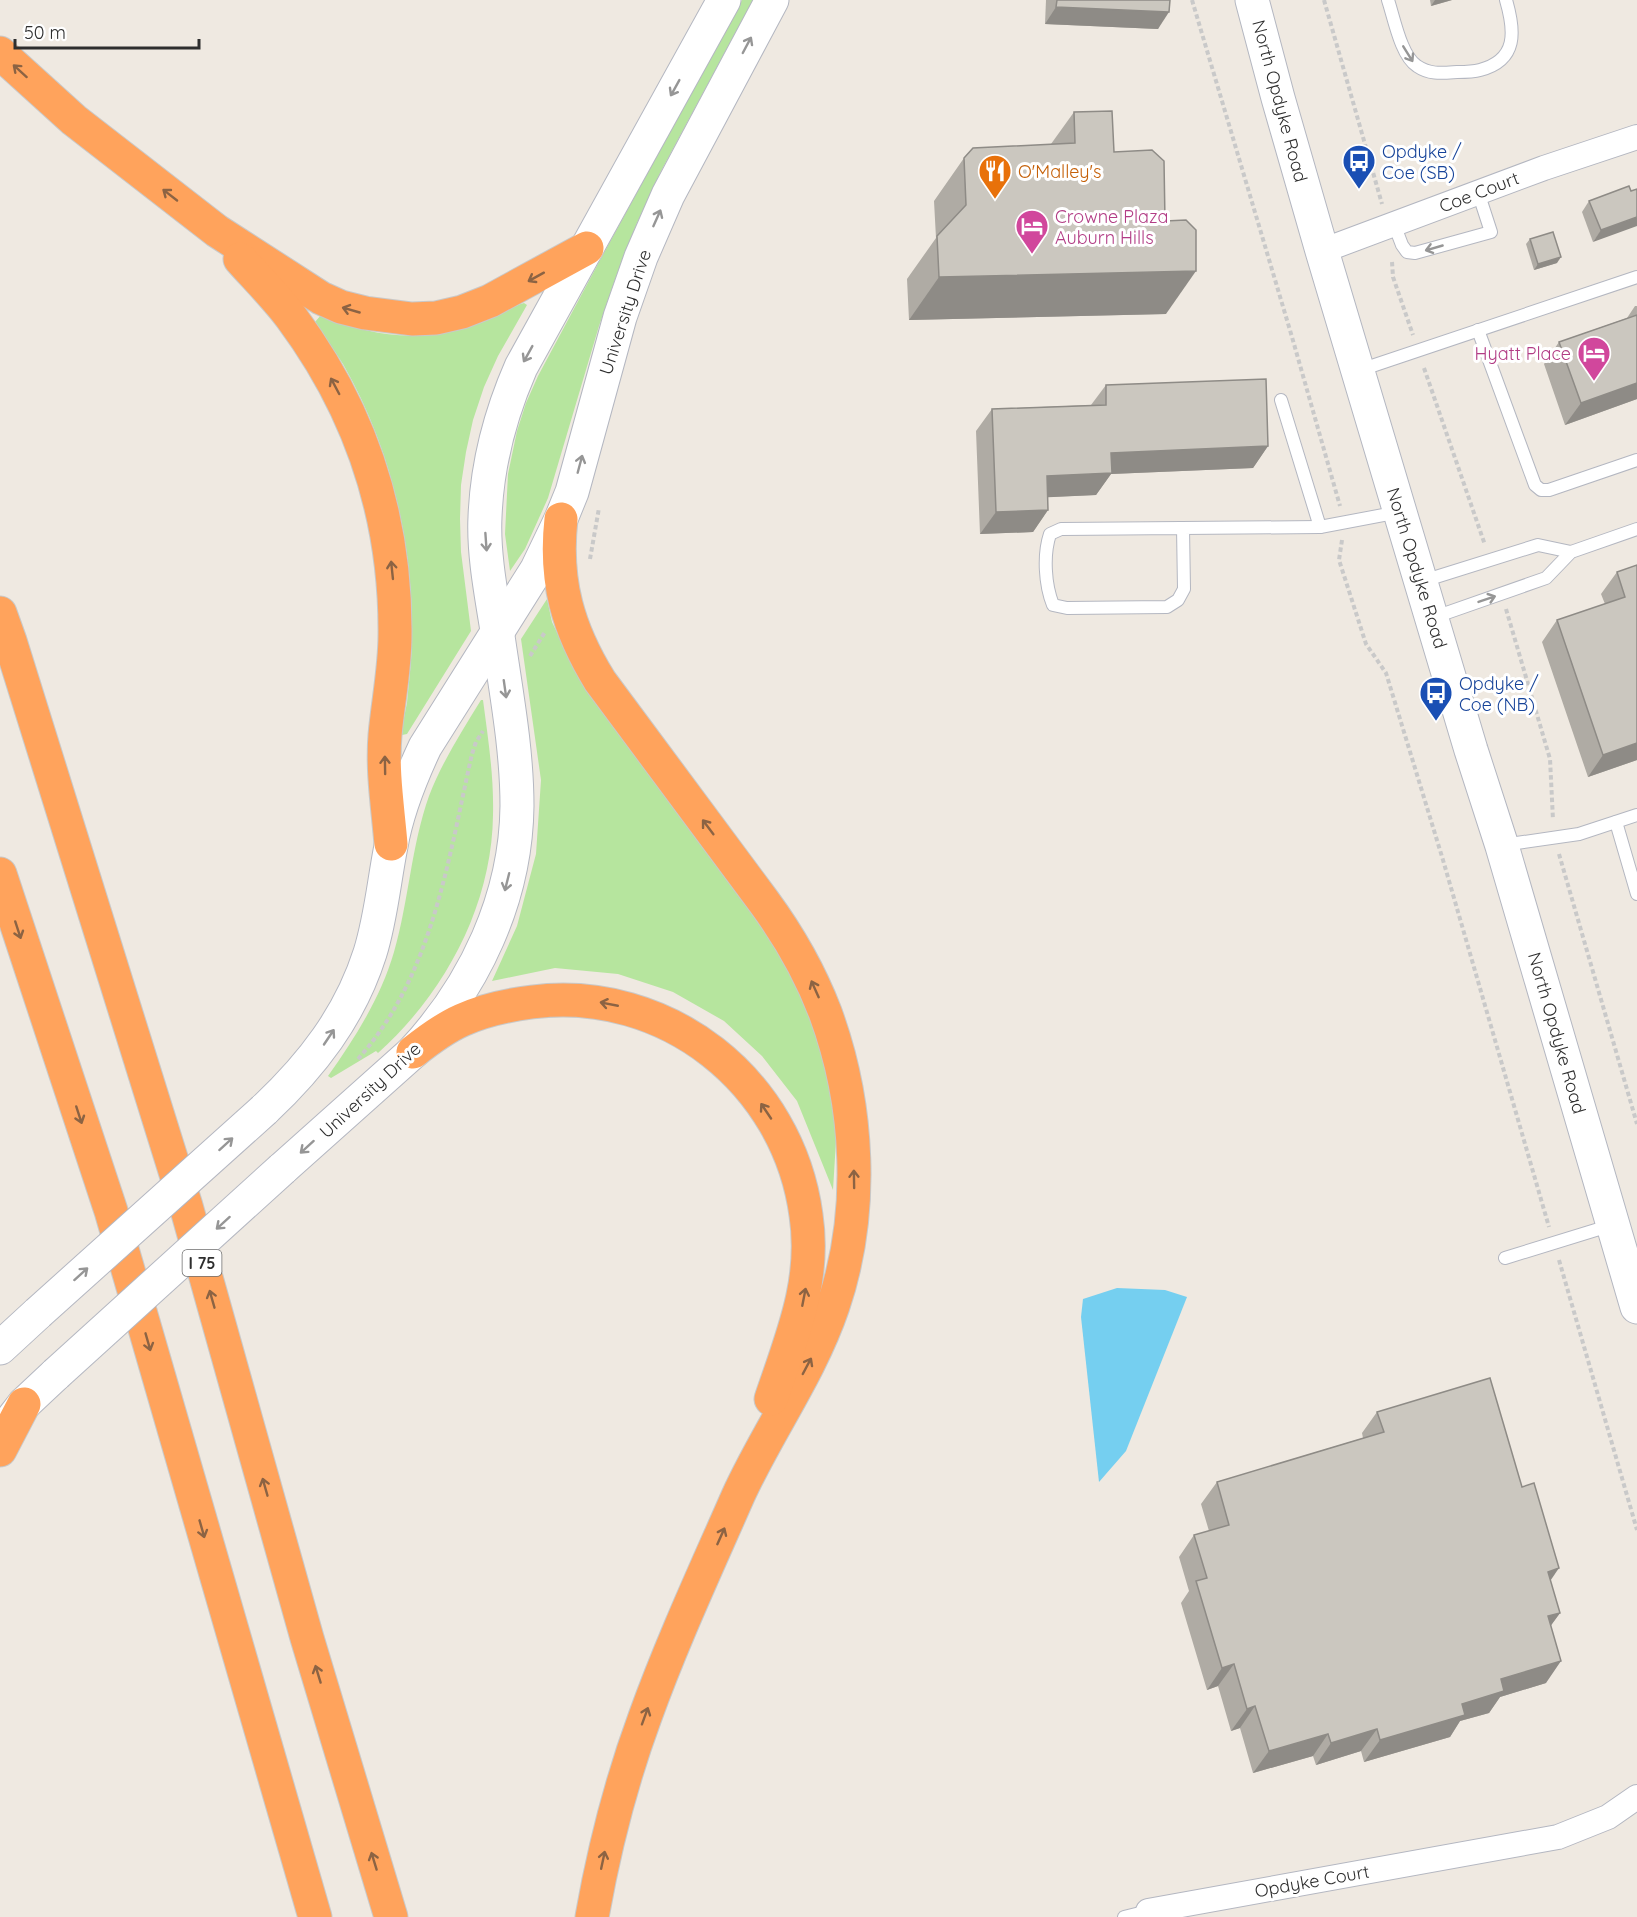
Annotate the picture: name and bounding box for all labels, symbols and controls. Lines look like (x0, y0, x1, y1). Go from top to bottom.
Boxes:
scale bar (15, 12, 200, 50)
street label: North Opdyke Road (1247, 17, 1313, 185)
text: 50 m (24, 21, 66, 44)
one-way arrow (742, 37, 753, 55)
one-way arrow (1402, 46, 1415, 63)
one-way arrow (13, 64, 28, 78)
one-way arrow (669, 79, 681, 96)
place label: Opdyke / Coe (SB) (1382, 140, 1462, 184)
bus stop icon: Opdyke / Coe (SB) (1341, 143, 1377, 190)
restaurant icon: O'Malley's (977, 153, 1013, 200)
place label: O'Malley's (1018, 160, 1101, 183)
street label: Coe Court (1436, 166, 1522, 218)
one-way arrow (163, 189, 179, 201)
place label: Crowne Plaza Auburn Hills (1055, 205, 1169, 249)
hotel icon: Crowne Plaza Auburn Hills (1014, 208, 1050, 255)
one-way arrow (652, 210, 664, 228)
one-way arrow (1425, 243, 1444, 254)
street label: University Drive (594, 246, 656, 378)
one-way arrow (528, 271, 545, 283)
one-way arrow (342, 303, 361, 315)
hotel icon: Hyatt Place (1576, 335, 1612, 382)
place label: Hyatt Place (1475, 342, 1571, 365)
one-way arrow (522, 345, 534, 362)
one-way arrow (329, 377, 340, 395)
one-way arrow (574, 455, 586, 474)
street label: North Opdyke Road (1382, 485, 1452, 651)
one-way arrow (481, 532, 492, 552)
one-way arrow (386, 561, 397, 581)
one-way arrow (1477, 592, 1496, 603)
place label: Opdyke / Coe (NB) (1459, 672, 1539, 716)
bus stop icon: Opdyke / Coe (NB) (1418, 675, 1454, 722)
one-way arrow (500, 678, 511, 698)
one-way arrow (379, 755, 391, 775)
one-way arrow (702, 819, 714, 835)
one-way arrow (500, 872, 512, 891)
one-way arrow (14, 920, 25, 939)
street label: North Opdyke Road (1523, 950, 1591, 1116)
one-way arrow (809, 980, 820, 999)
one-way arrow (600, 998, 620, 1009)
one-way arrow (323, 1030, 335, 1046)
street label: University Drive (314, 1037, 426, 1143)
one-way arrow (760, 1103, 772, 1119)
one-way arrow (74, 1105, 85, 1124)
one-way arrow (218, 1137, 233, 1151)
one-way arrow (300, 1140, 315, 1154)
one-way arrow (848, 1169, 859, 1189)
one-way arrow (216, 1216, 231, 1230)
road number: I 75 (182, 1250, 222, 1276)
one-way arrow (73, 1267, 88, 1281)
one-way arrow (799, 1287, 810, 1307)
one-way arrow (206, 1290, 218, 1309)
one-way arrow (143, 1332, 154, 1351)
one-way arrow (801, 1358, 813, 1375)
one-way arrow (259, 1477, 270, 1496)
one-way arrow (197, 1519, 209, 1538)
one-way arrow (716, 1527, 727, 1546)
one-way arrow (312, 1665, 323, 1684)
one-way arrow (641, 1707, 652, 1726)
one-way arrow (598, 1850, 610, 1869)
one-way arrow (368, 1852, 379, 1871)
street label: Opdyke Court (1253, 1860, 1371, 1902)

